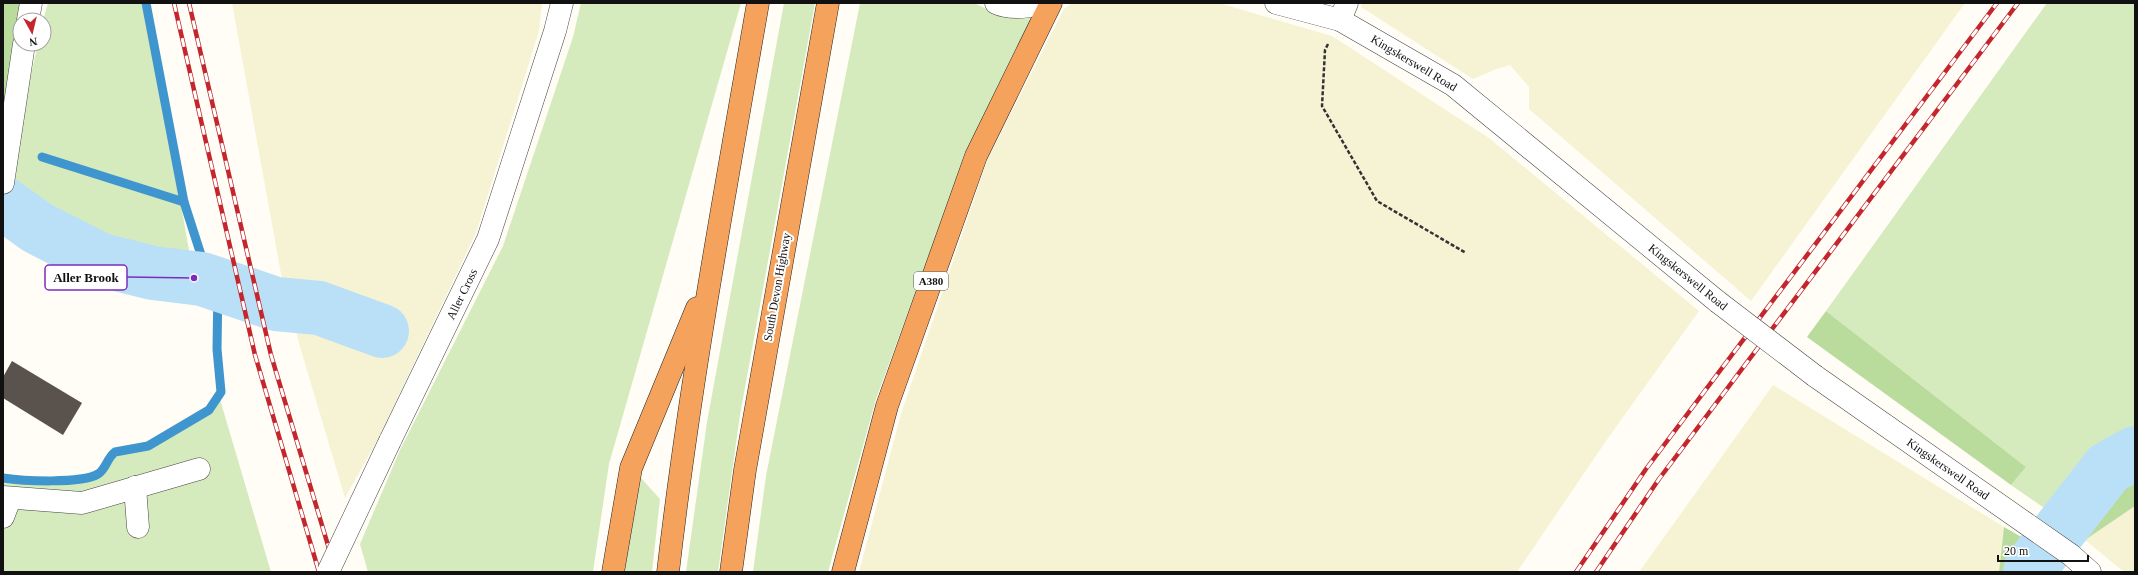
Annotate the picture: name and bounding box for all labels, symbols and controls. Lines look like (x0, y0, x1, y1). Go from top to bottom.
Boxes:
north arrow (12, 12, 52, 52)
street label: Kingskerswell Road (1369, 32, 1459, 94)
text: N (29, 35, 38, 48)
street label: South Devon Highway (761, 232, 793, 342)
street label: Kingskerswell Road (1646, 241, 1730, 313)
callout: Aller Brook (45, 265, 127, 290)
street label: Aller Cross (444, 266, 480, 322)
text: Aller Brook (53, 270, 120, 285)
road number: A380 (914, 272, 948, 290)
street label: Kingskerswell Road (1904, 435, 1992, 503)
scale bar (1998, 537, 2088, 563)
text: 20 m (2004, 544, 2029, 558)

